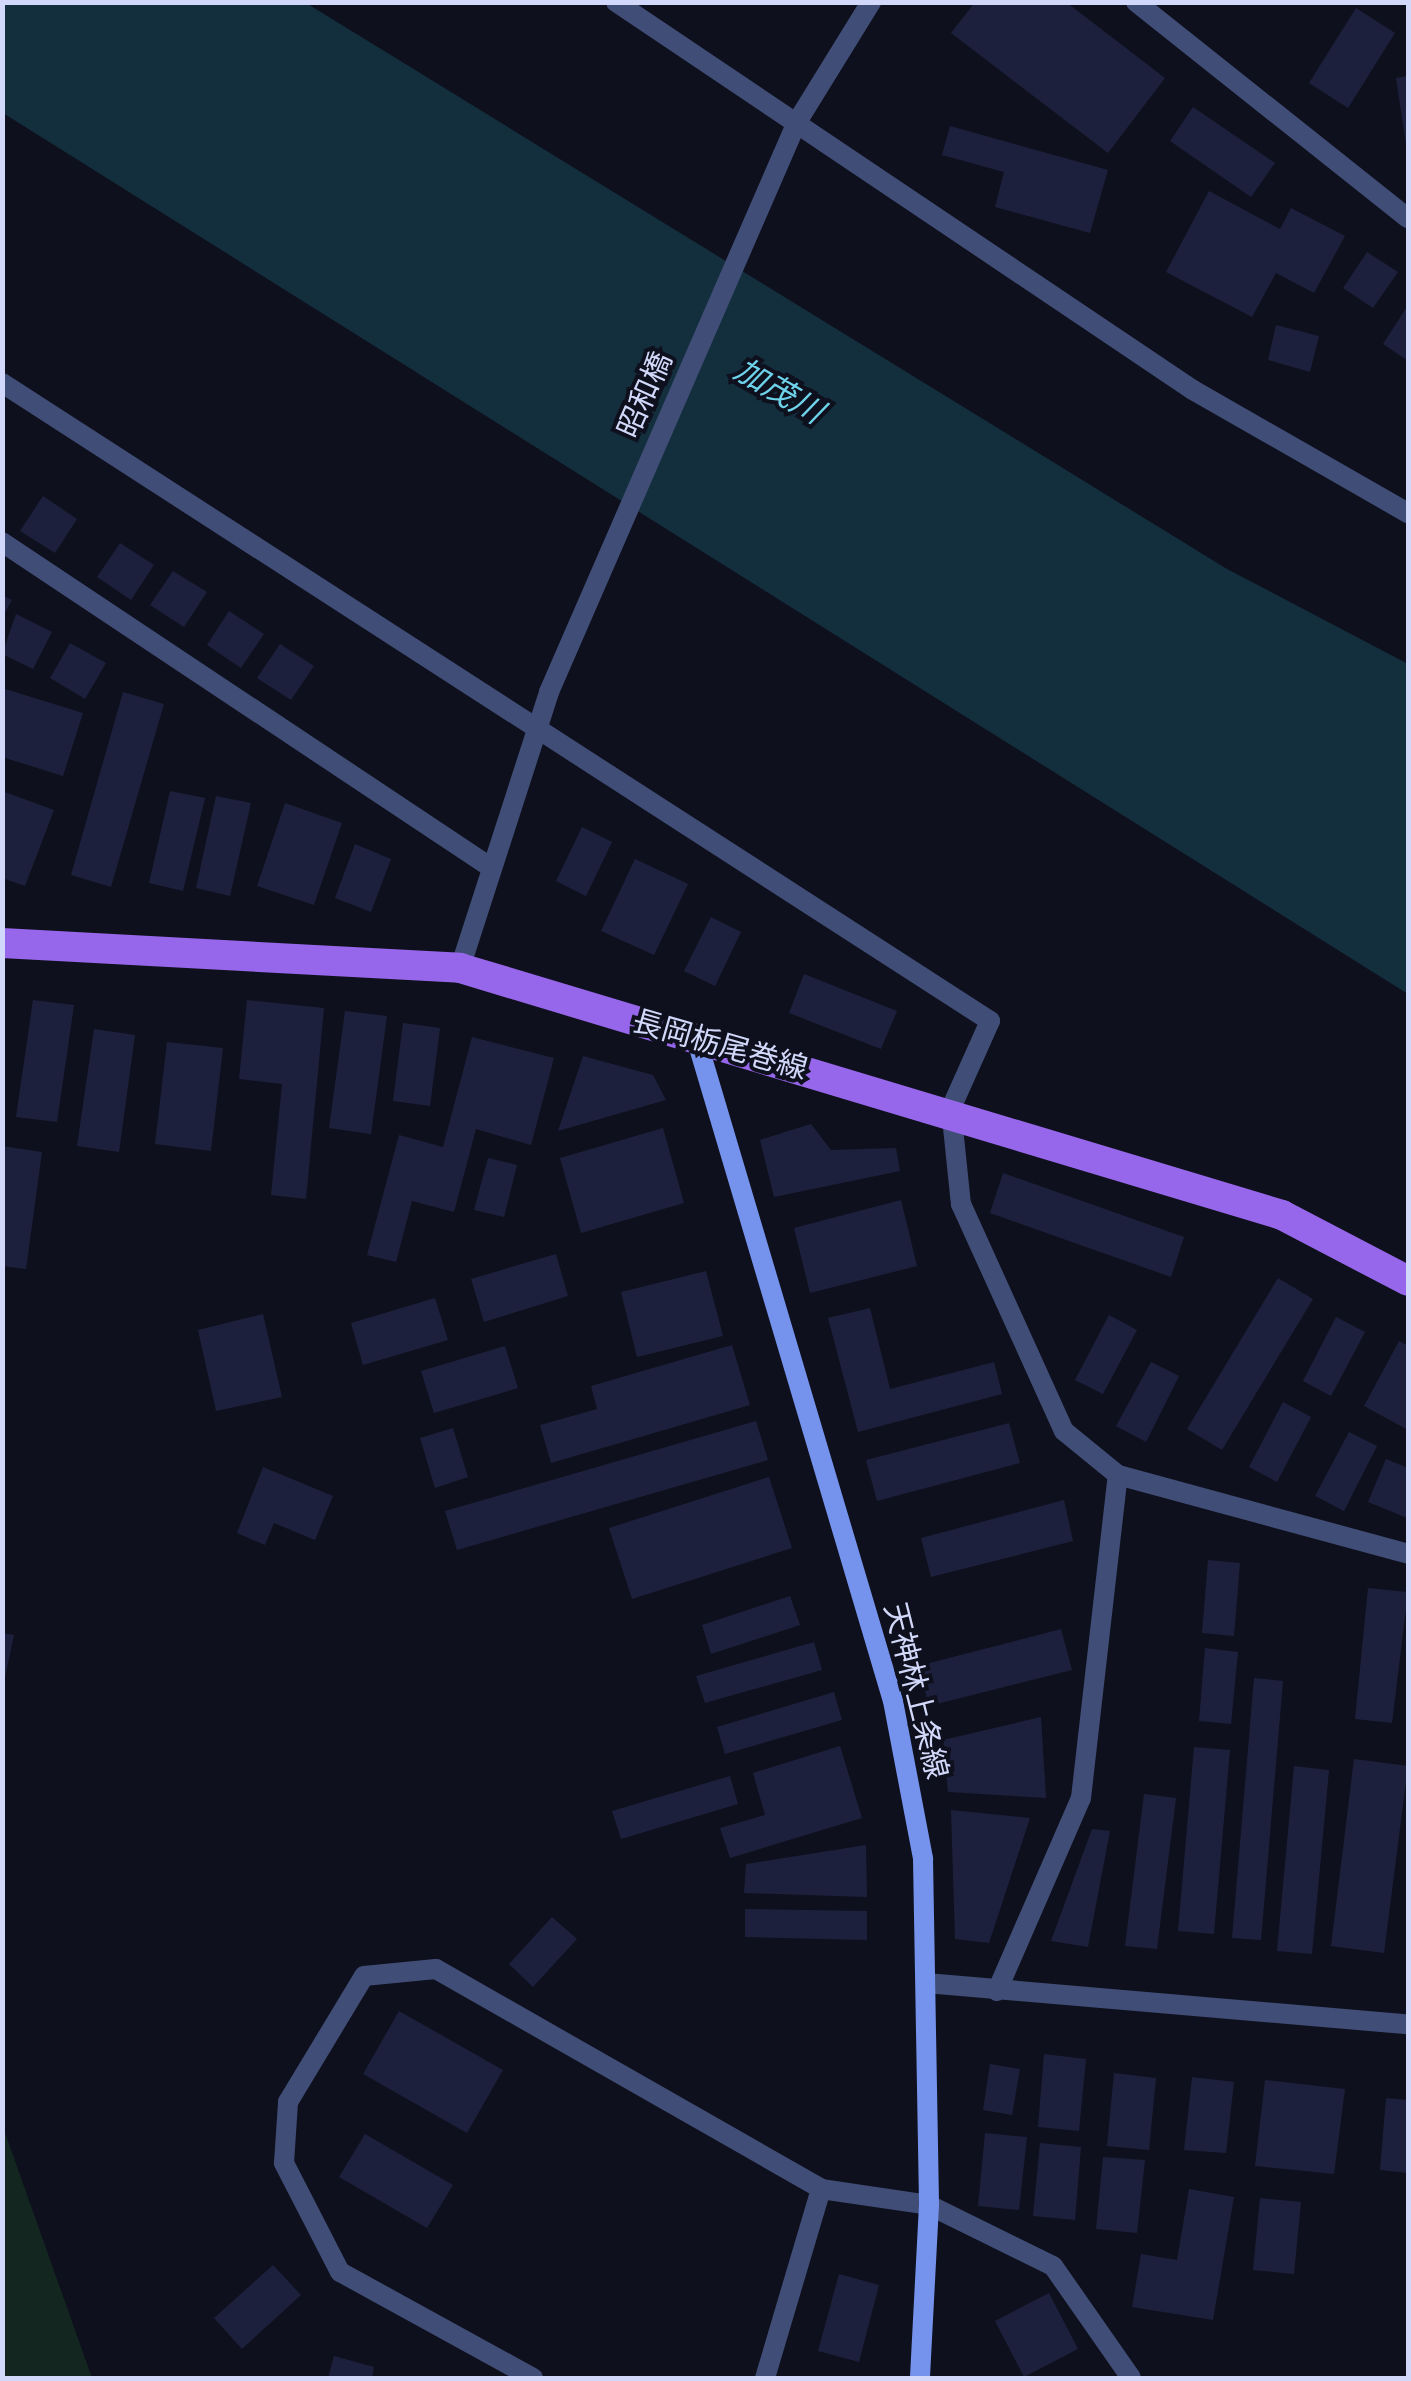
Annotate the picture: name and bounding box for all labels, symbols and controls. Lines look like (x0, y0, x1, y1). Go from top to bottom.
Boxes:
street label: 昭和橋 (610, 347, 680, 443)
water label: 加茂川 (728, 350, 830, 432)
street label: 長岡栃尾巻線 (629, 1003, 811, 1087)
street label: 天神林上条線 (877, 1599, 955, 1783)

